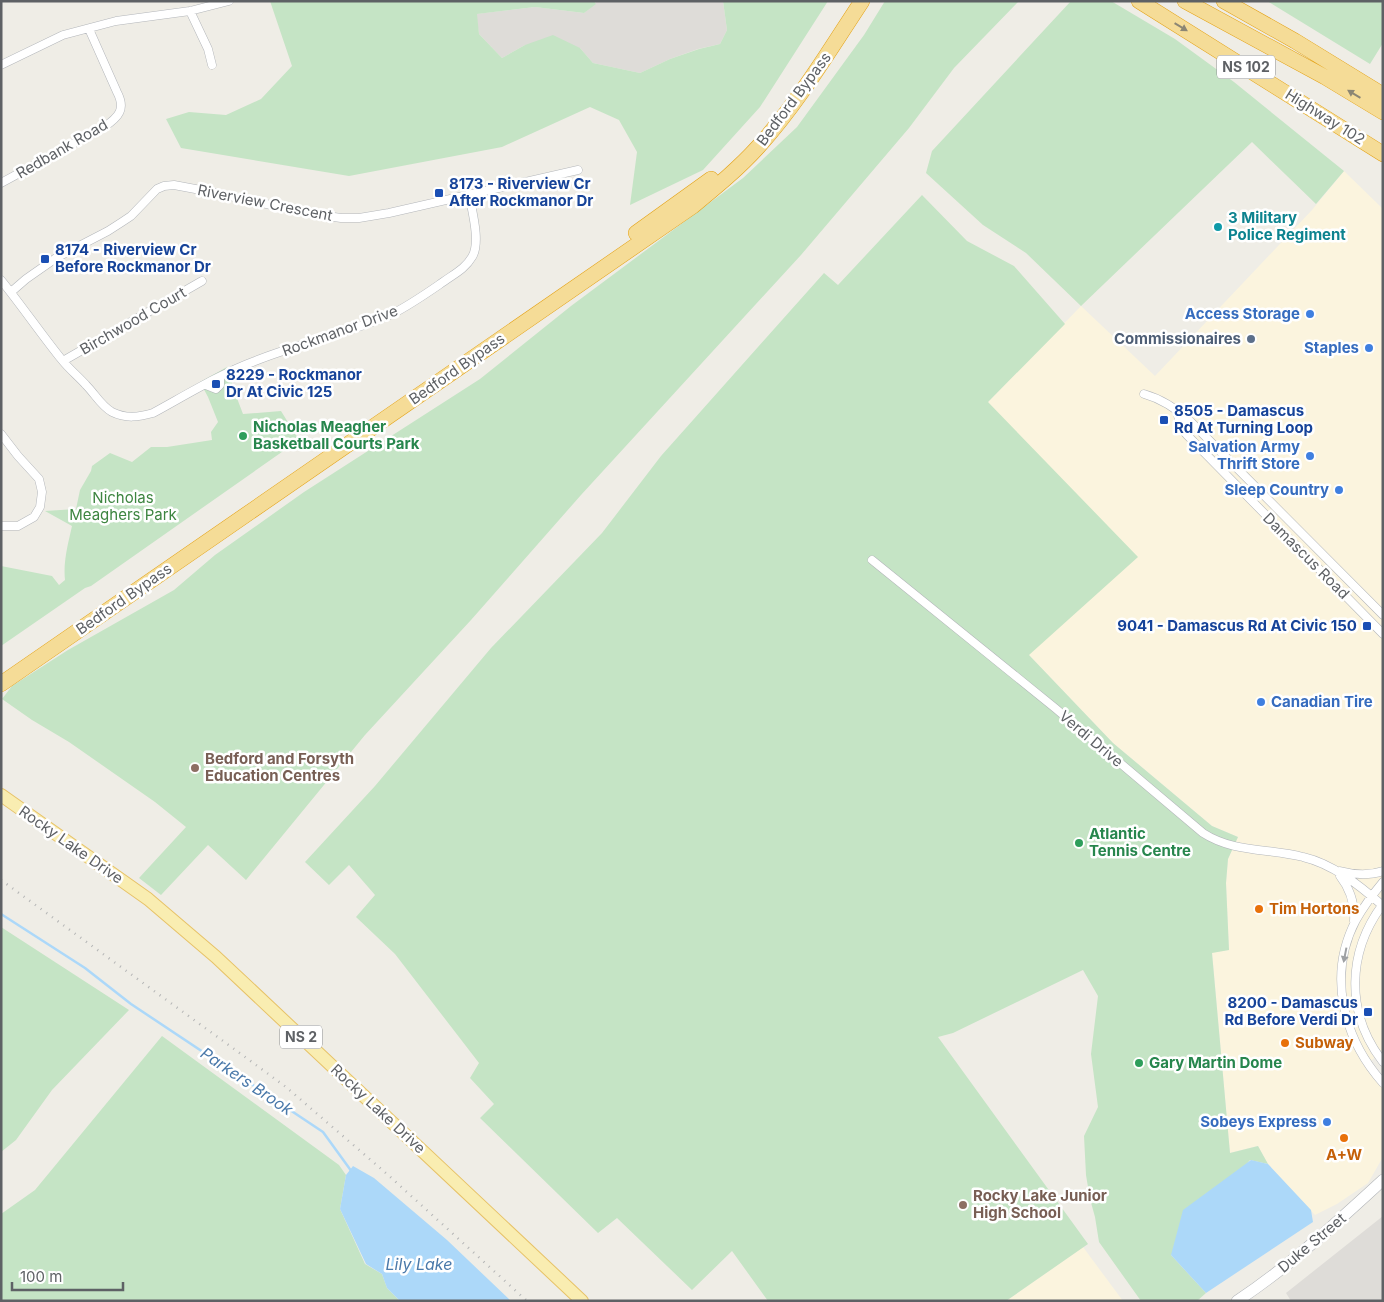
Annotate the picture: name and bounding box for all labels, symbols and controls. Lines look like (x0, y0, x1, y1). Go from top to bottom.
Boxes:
one-way arrow (1174, 22, 1187, 31)
street label: Bedford Bypass (752, 48, 835, 149)
road number: NS 102 (1217, 56, 1275, 78)
street label: Highway 102 (1282, 84, 1369, 149)
one-way arrow (1347, 90, 1360, 99)
street label: Redbank Road (13, 115, 111, 182)
place label: 8173 - Riverview Cr After Rockmanor Dr (449, 174, 593, 210)
street label: Riverview Crescent (196, 180, 334, 225)
marker: 8173 - Riverview Cr After Rockmanor Dr (433, 187, 445, 199)
place label: 3 Military Police Regiment (1228, 208, 1346, 244)
marker: 3 Military Police Regiment (1212, 221, 1224, 233)
place label: 8174 - Riverview Cr Before Rockmanor Dr (55, 240, 211, 276)
marker: 8174 - Riverview Cr Before Rockmanor Dr (39, 253, 51, 265)
street label: Birchwood Court (76, 282, 189, 359)
street label: Rockmanor Drive (279, 301, 400, 360)
place label: Access Storage (1185, 304, 1300, 323)
marker: Access Storage (1304, 308, 1316, 320)
street label: Bedford Bypass (405, 329, 508, 409)
place label: Commissionaires (1114, 329, 1241, 348)
marker: Commissionaires (1245, 333, 1257, 345)
place label: Staples (1304, 338, 1359, 357)
marker: Staples (1363, 342, 1375, 354)
place label: 8229 - Rockmanor Dr At Civic 125 (226, 365, 362, 401)
marker: 8229 - Rockmanor Dr At Civic 125 (210, 378, 222, 390)
place label: 8505 - Damascus Rd At Turning Loop (1174, 401, 1313, 437)
marker: 8505 - Damascus Rd At Turning Loop (1158, 414, 1170, 426)
place label: Nicholas Meagher Basketball Courts Park (253, 417, 420, 453)
marker: Nicholas Meagher Basketball Courts Park (237, 430, 249, 442)
place label: Salvation Army Thrift Store (1188, 437, 1300, 473)
marker: Salvation Army Thrift Store (1304, 450, 1316, 462)
place label: Sleep Country (1224, 480, 1329, 499)
marker: Sleep Country (1333, 484, 1345, 496)
park label: Nicholas Meaghers Park (69, 488, 178, 524)
street label: Damascus Road (1259, 508, 1354, 603)
street label: Bedford Bypass (72, 559, 175, 639)
place label: 9041 - Damascus Rd At Civic 150 (1117, 616, 1357, 635)
marker: 9041 - Damascus Rd At Civic 150 (1361, 620, 1373, 632)
place label: Canadian Tire (1271, 692, 1373, 711)
marker: Canadian Tire (1255, 696, 1267, 708)
street label: Verdi Drive (1055, 706, 1127, 771)
place label: Bedford and Forsyth Education Centres (205, 749, 354, 785)
marker: Bedford and Forsyth Education Centres (189, 762, 201, 774)
street label: Rocky Lake Drive (16, 802, 127, 888)
place label: Atlantic Tennis Centre (1089, 824, 1191, 860)
marker: Atlantic Tennis Centre (1073, 837, 1085, 849)
place label: Tim Hortons (1269, 899, 1359, 918)
marker: Tim Hortons (1253, 903, 1265, 915)
one-way arrow (1340, 948, 1348, 964)
place label: 8200 - Damascus Rd Before Verdi Dr (1224, 993, 1358, 1029)
marker: 8200 - Damascus Rd Before Verdi Dr (1362, 1006, 1374, 1018)
road number: NS 2 (280, 1026, 322, 1048)
place label: Subway (1295, 1033, 1354, 1052)
marker: Subway (1279, 1037, 1291, 1049)
water label: Parkers Brook (197, 1043, 297, 1119)
place label: Gary Martin Dome (1149, 1053, 1282, 1072)
marker: Gary Martin Dome (1133, 1057, 1145, 1069)
street label: Rocky Lake Drive (327, 1060, 430, 1157)
place label: Sobeys Express (1200, 1112, 1317, 1131)
marker: Sobeys Express (1321, 1116, 1333, 1128)
marker: A+W (1338, 1132, 1350, 1144)
place label: A+W (1326, 1145, 1362, 1164)
place label: Rocky Lake Junior High School (973, 1186, 1107, 1222)
marker: Rocky Lake Junior High School (957, 1199, 969, 1211)
street label: Duke Street (1274, 1209, 1350, 1277)
water label: Lily Lake (386, 1254, 452, 1274)
scale bar (12, 1260, 124, 1292)
text: 100 m (20, 1267, 62, 1286)

